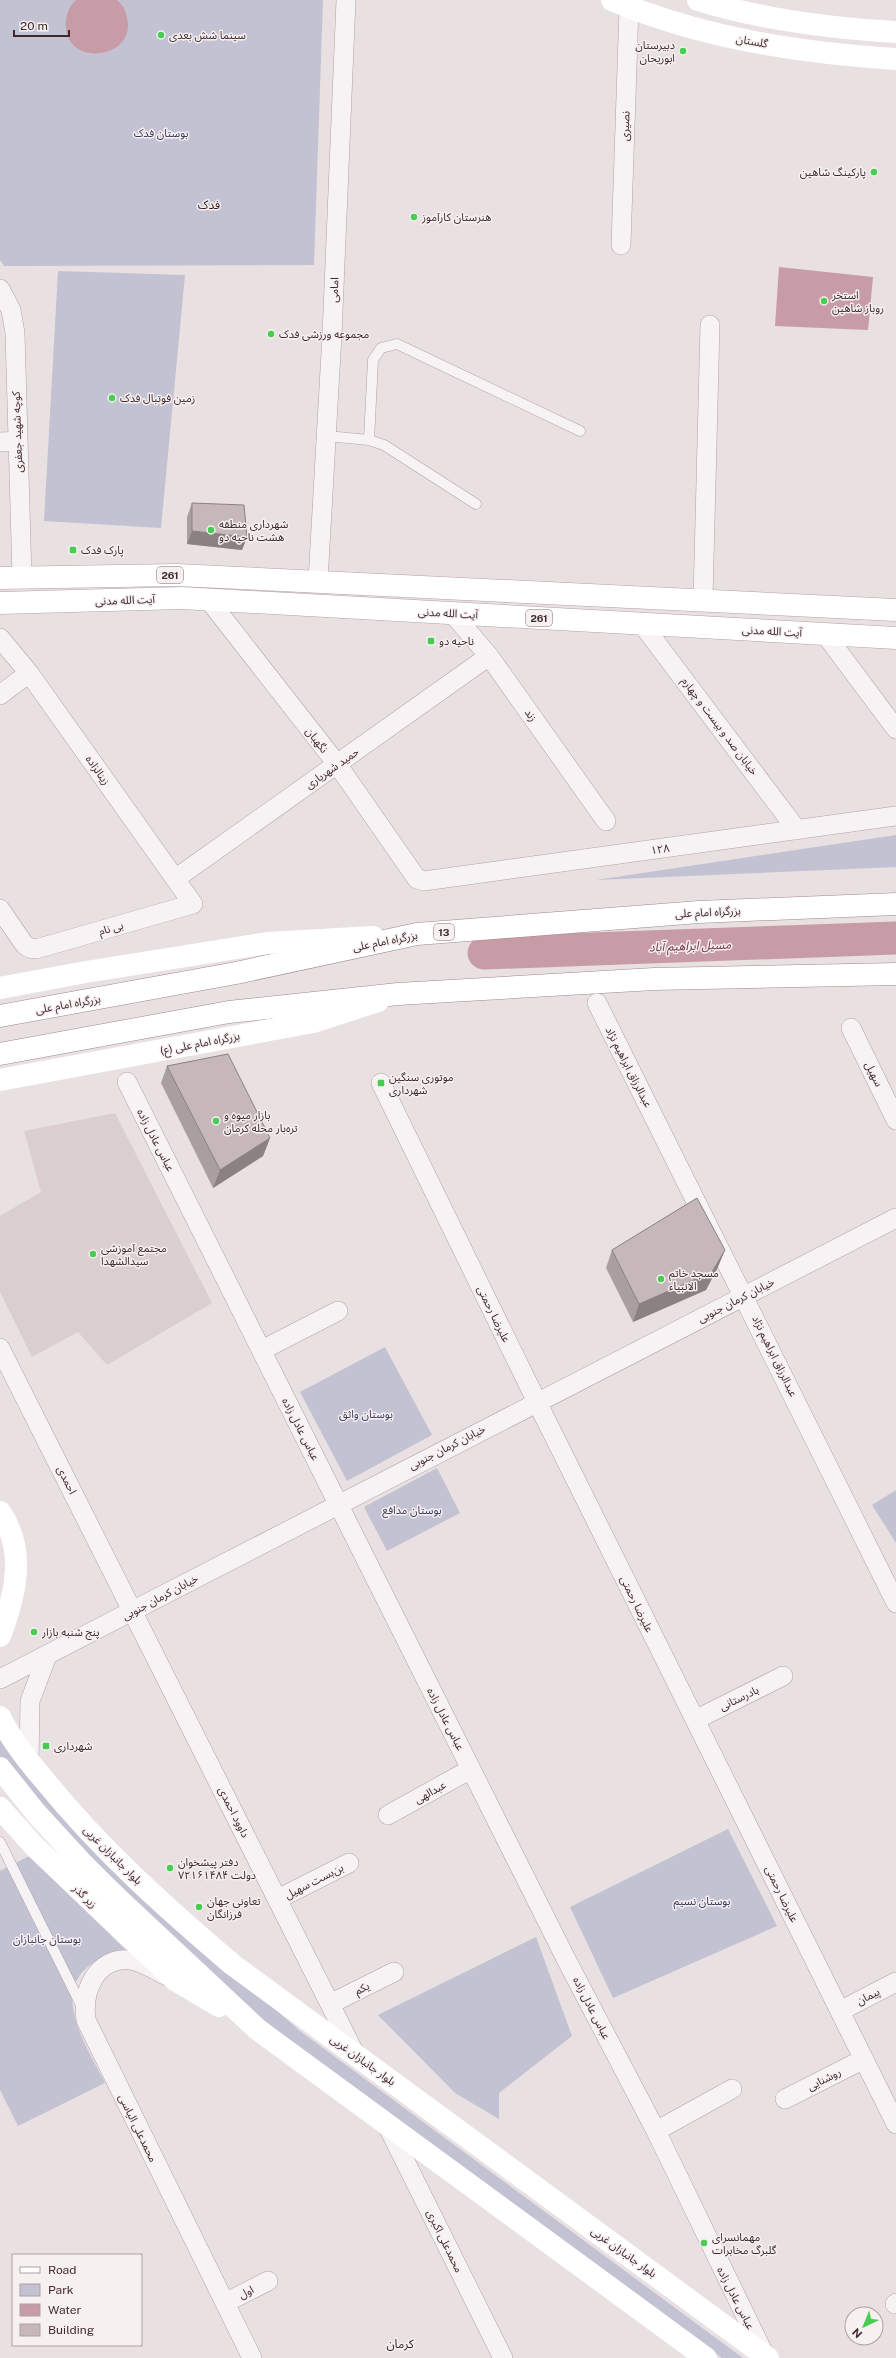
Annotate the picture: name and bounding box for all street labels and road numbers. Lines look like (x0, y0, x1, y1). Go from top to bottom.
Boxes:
street label: گلستان (735, 32, 769, 51)
street label: نصیری (618, 111, 633, 141)
street label: امامی (328, 277, 341, 303)
street label: کوچه شهید جعفری (10, 391, 26, 473)
road number: 261 (157, 567, 183, 583)
street label: آیت الله مدنی (95, 593, 156, 608)
street label: آیت الله مدنی (418, 605, 479, 622)
road number: 261 (526, 610, 552, 626)
street label: آیت الله مدنی (742, 623, 803, 640)
street label: خیابان صد و بیست و چهارم (678, 675, 761, 779)
street label: زند (522, 706, 540, 724)
street label: نگهبان (303, 725, 331, 756)
street label: حمید شهریاری (303, 745, 362, 792)
street label: زینالزاده (83, 753, 112, 788)
street label: ۱۲۸ (650, 842, 671, 856)
street label: بزرگراه امام علی (675, 904, 741, 922)
street label: بی نام (97, 919, 125, 939)
road number: 13 (434, 924, 454, 940)
street label: بزرگراه امام علی (352, 929, 419, 955)
street label: بزرگراه امام علی (35, 992, 102, 1018)
street label: عبدالرزاق ابراهیم نژاد (601, 1025, 655, 1111)
street label: بزرگراه امام علی (ع) (159, 1029, 241, 1059)
street label: سهیل (862, 1060, 885, 1089)
street label: عباس عادل زاده (134, 1107, 177, 1174)
street label: خیابان کرمان جنوبی (696, 1275, 777, 1325)
street label: علیرضا رحمتی (474, 1284, 513, 1345)
street label: عبدالرزاق ابراهیم نژاد (747, 1313, 800, 1400)
street label: عباس عادل زاده (279, 1396, 322, 1463)
street label: خیابان کرمان جنوبی (407, 1422, 488, 1472)
street label: احمدی (54, 1464, 79, 1496)
street label: خیابان کرمان جنوبی (120, 1572, 201, 1623)
street label: علیرضا رحمتی (617, 1574, 656, 1635)
street label: بادرستانی (717, 1683, 761, 1714)
street label: عباس عادل زاده (424, 1686, 467, 1753)
street label: عبدالهی (412, 1778, 449, 1806)
street label: داوود احمدی (215, 1785, 252, 1840)
street label: بلوار جانبازان غربی (81, 1823, 145, 1887)
street label: بن‌بست سهیل (283, 1861, 346, 1902)
street label: علیرضا رحمتی (762, 1864, 801, 1925)
street label: زیر گذر (69, 1881, 99, 1911)
street label: عباس عادل زاده (570, 1975, 613, 2042)
street label: یکم (353, 1979, 373, 1999)
street label: پیمان (854, 1985, 883, 2009)
street label: بلوار جانبازان غربی (327, 2032, 398, 2089)
street label: روشنایی (805, 2065, 843, 2093)
street label: محمدعلی الیاسی (115, 2092, 160, 2165)
street label: محمدعلی اکبری (424, 2208, 465, 2275)
street label: بلوار جانبازان غربی (588, 2224, 659, 2281)
street label: عباس عادل زاده (714, 2265, 757, 2332)
street label: اول (236, 2283, 256, 2302)

